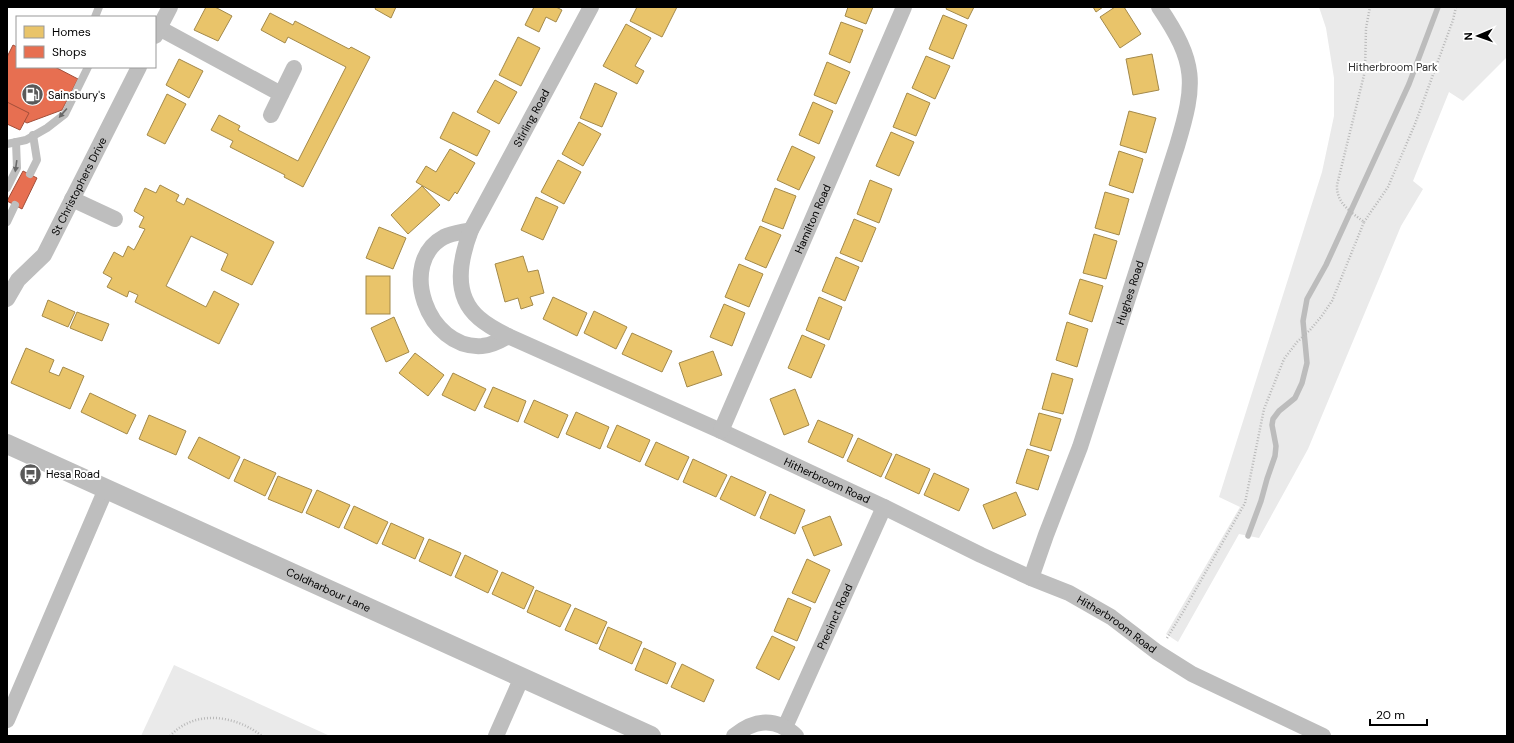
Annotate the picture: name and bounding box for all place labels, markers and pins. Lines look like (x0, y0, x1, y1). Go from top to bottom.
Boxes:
fuel station icon: Sainsbury's (19, 82, 45, 108)
place label: Sainsbury's (48, 88, 106, 102)
bus stop icon: Hesa Road (17, 461, 43, 487)
place label: Hesa Road (46, 467, 100, 481)

